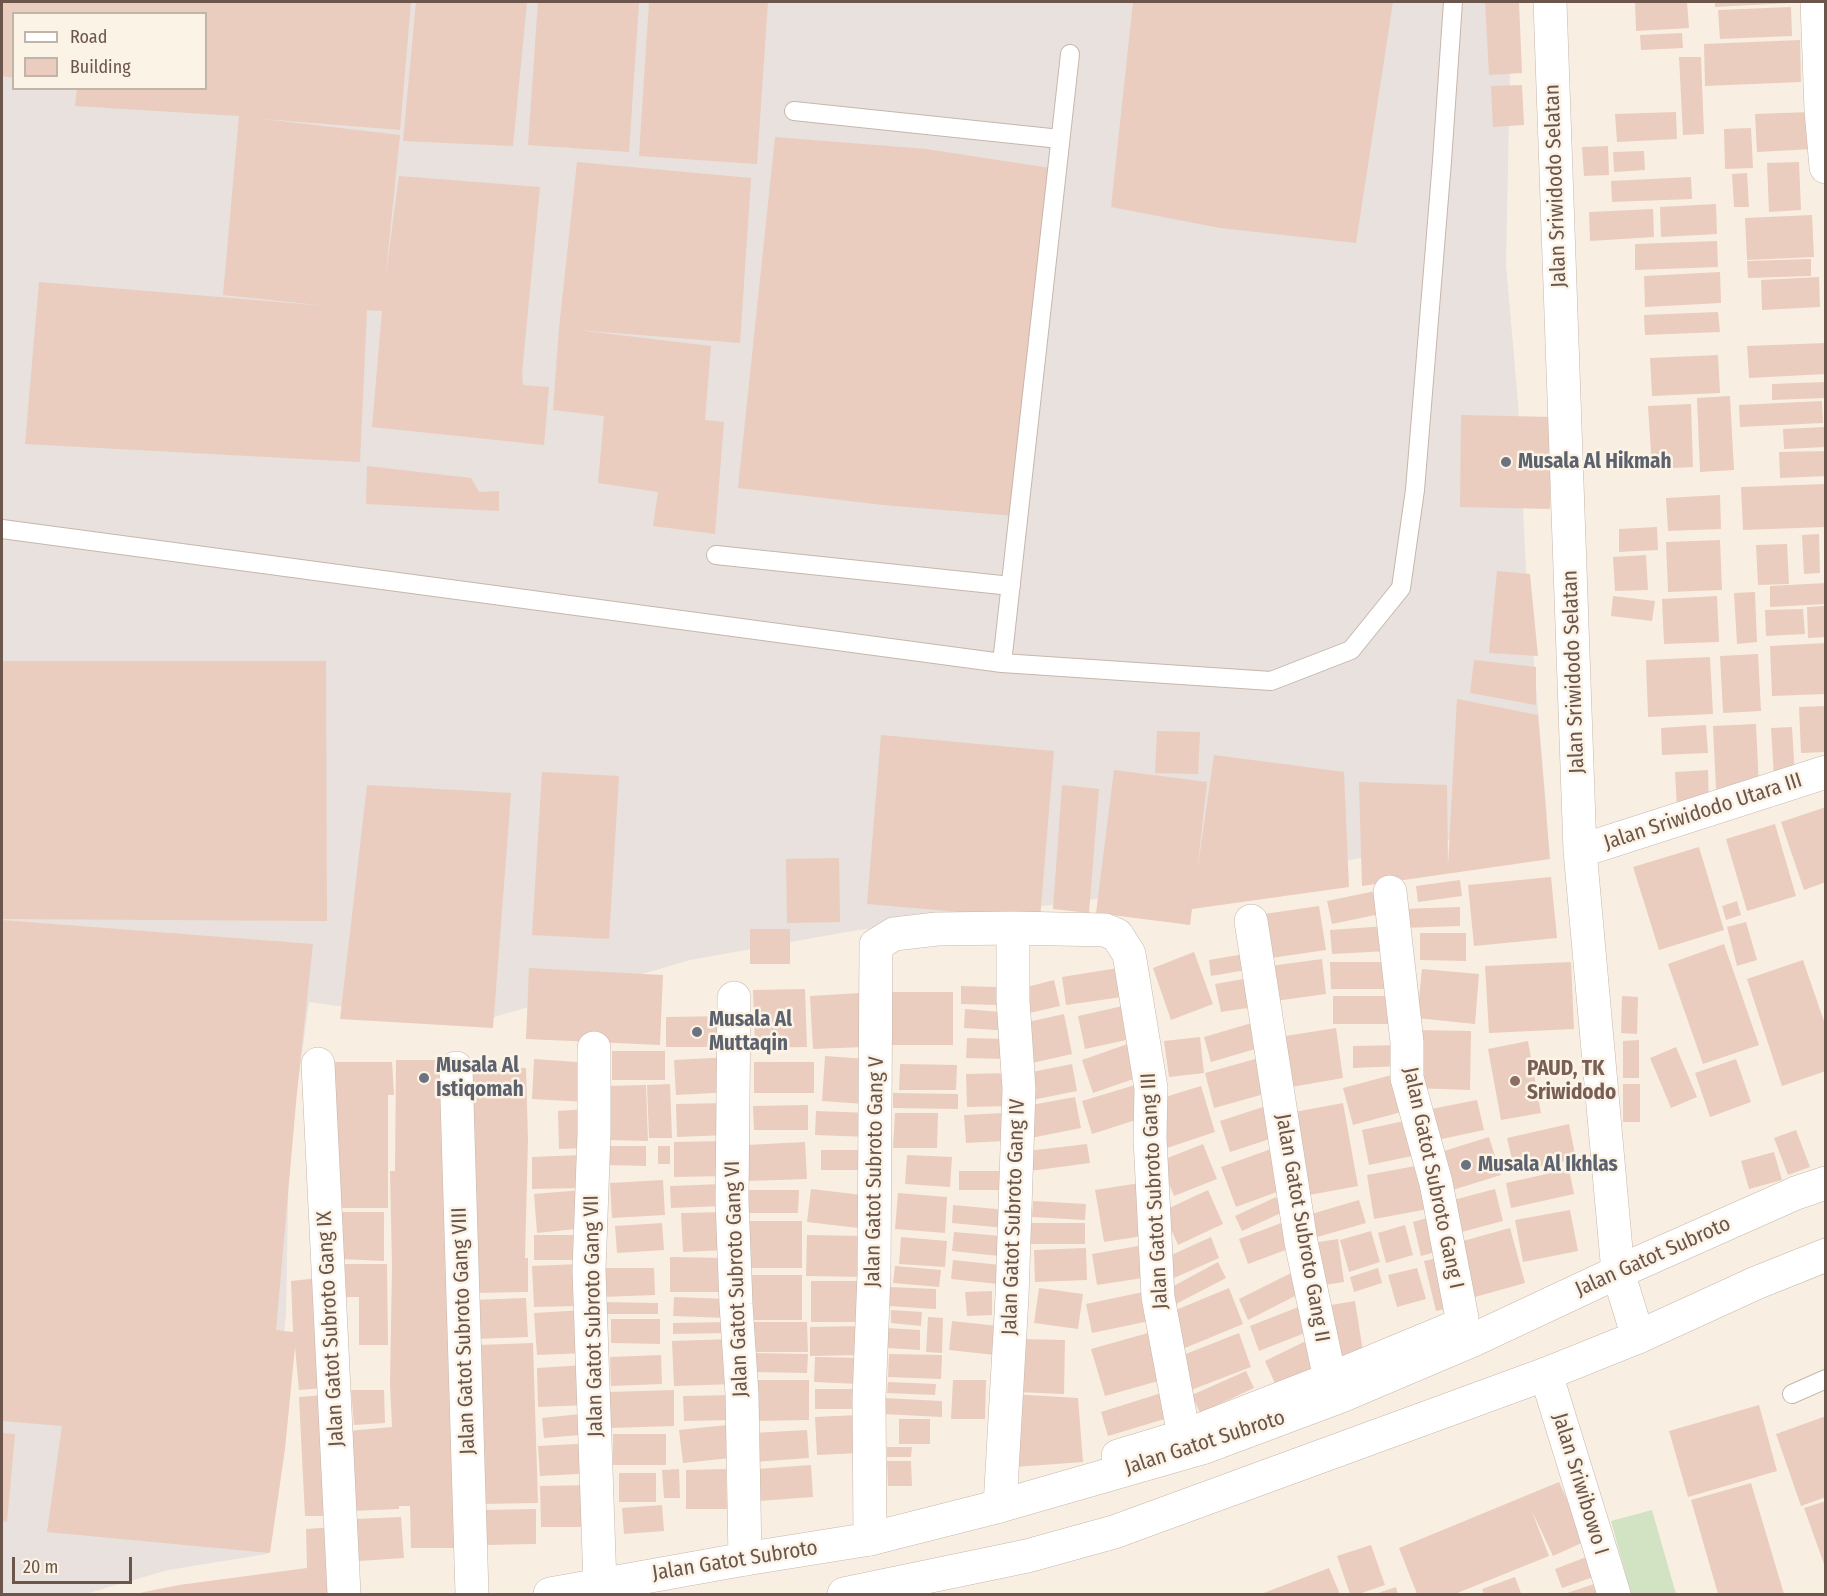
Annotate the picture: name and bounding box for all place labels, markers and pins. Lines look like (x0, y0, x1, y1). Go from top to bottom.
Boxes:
place label: Musala Al Hikmah (1518, 449, 1672, 475)
marker: Musala Al Hikmah (1499, 455, 1513, 469)
place label: Musala Al Muttaqin (709, 1007, 792, 1057)
marker: Musala Al Muttaqin (690, 1025, 704, 1039)
place label: Musala Al Istiqomah (436, 1053, 524, 1103)
place label: PAUD, TK Sriwidodo (1527, 1056, 1616, 1106)
marker: Musala Al Istiqomah (417, 1071, 431, 1085)
marker: PAUD, TK Sriwidodo (1508, 1074, 1522, 1088)
place label: Musala Al Ikhlas (1478, 1152, 1618, 1178)
marker: Musala Al Ikhlas (1459, 1158, 1473, 1172)

